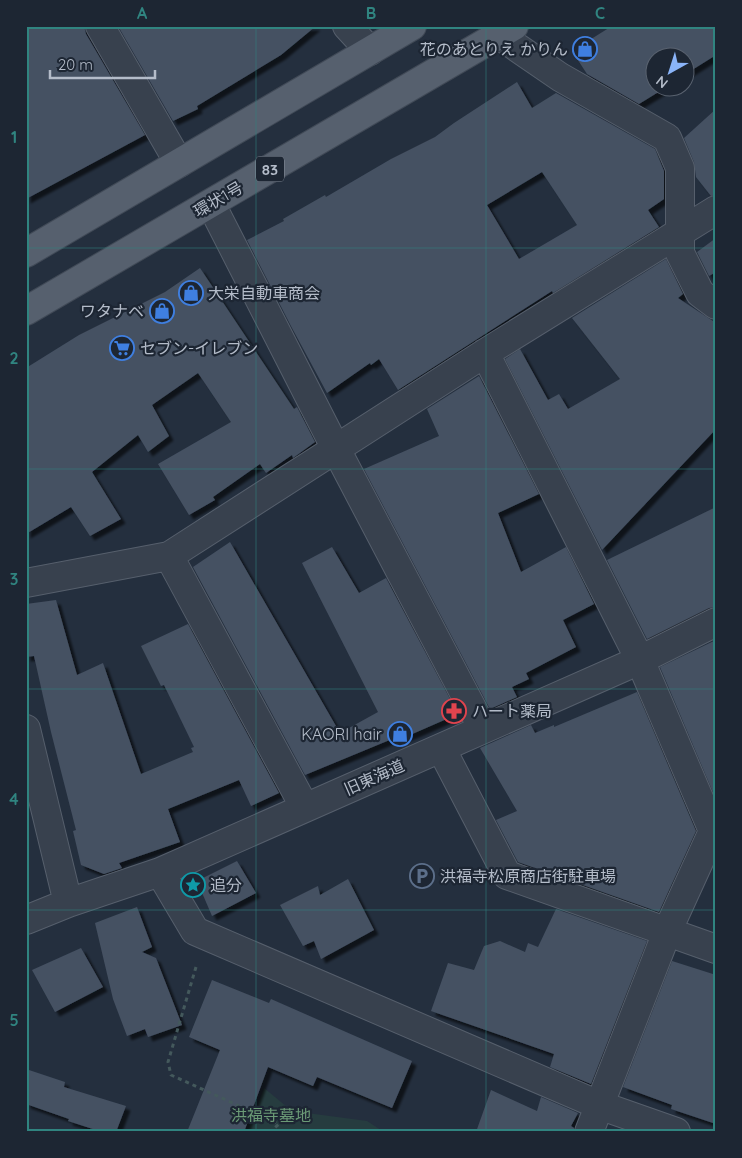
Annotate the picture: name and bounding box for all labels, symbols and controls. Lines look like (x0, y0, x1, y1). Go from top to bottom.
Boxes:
text: A (137, 3, 148, 23)
text: B (366, 3, 376, 23)
text: C (595, 3, 605, 23)
shop icon: 花のあとりえ かりん (572, 36, 598, 62)
place label: 花のあとりえ かりん (420, 39, 568, 59)
scale bar (50, 48, 155, 80)
north arrow (644, 48, 694, 98)
text: 20 m (58, 55, 93, 74)
text: N (652, 72, 671, 92)
text: 1 (11, 127, 17, 147)
road number: 83 (256, 156, 284, 182)
street label: 環状1号 (190, 177, 246, 221)
shop icon: 大栄自動車商会 (178, 280, 204, 306)
place label: 大栄自動車商会 (208, 283, 320, 303)
shop icon: ワタナベ (149, 298, 175, 324)
place label: ワタナベ (80, 301, 144, 321)
supermarket icon: セブン-イレブン (109, 335, 135, 361)
place label: セブン-イレブン (140, 338, 258, 358)
text: 2 (9, 348, 19, 368)
text: 3 (10, 569, 18, 589)
pharmacy icon: ハート薬局 (441, 698, 467, 724)
place label: ハート薬局 (472, 701, 552, 721)
shop icon: KAORI hair (387, 721, 413, 747)
place label: KAORI hair (301, 724, 382, 744)
street label: 旧東海道 (341, 755, 407, 799)
text: 4 (9, 789, 19, 809)
parking icon: 洪福寺松原商店街駐車場 (409, 863, 435, 889)
place label: 洪福寺松原商店街駐車場 (440, 866, 616, 886)
place icon: 追分 (180, 872, 206, 898)
place label: 追分 (210, 875, 242, 895)
text: 5 (9, 1010, 19, 1030)
park label: 洪福寺墓地 (231, 1105, 311, 1125)

